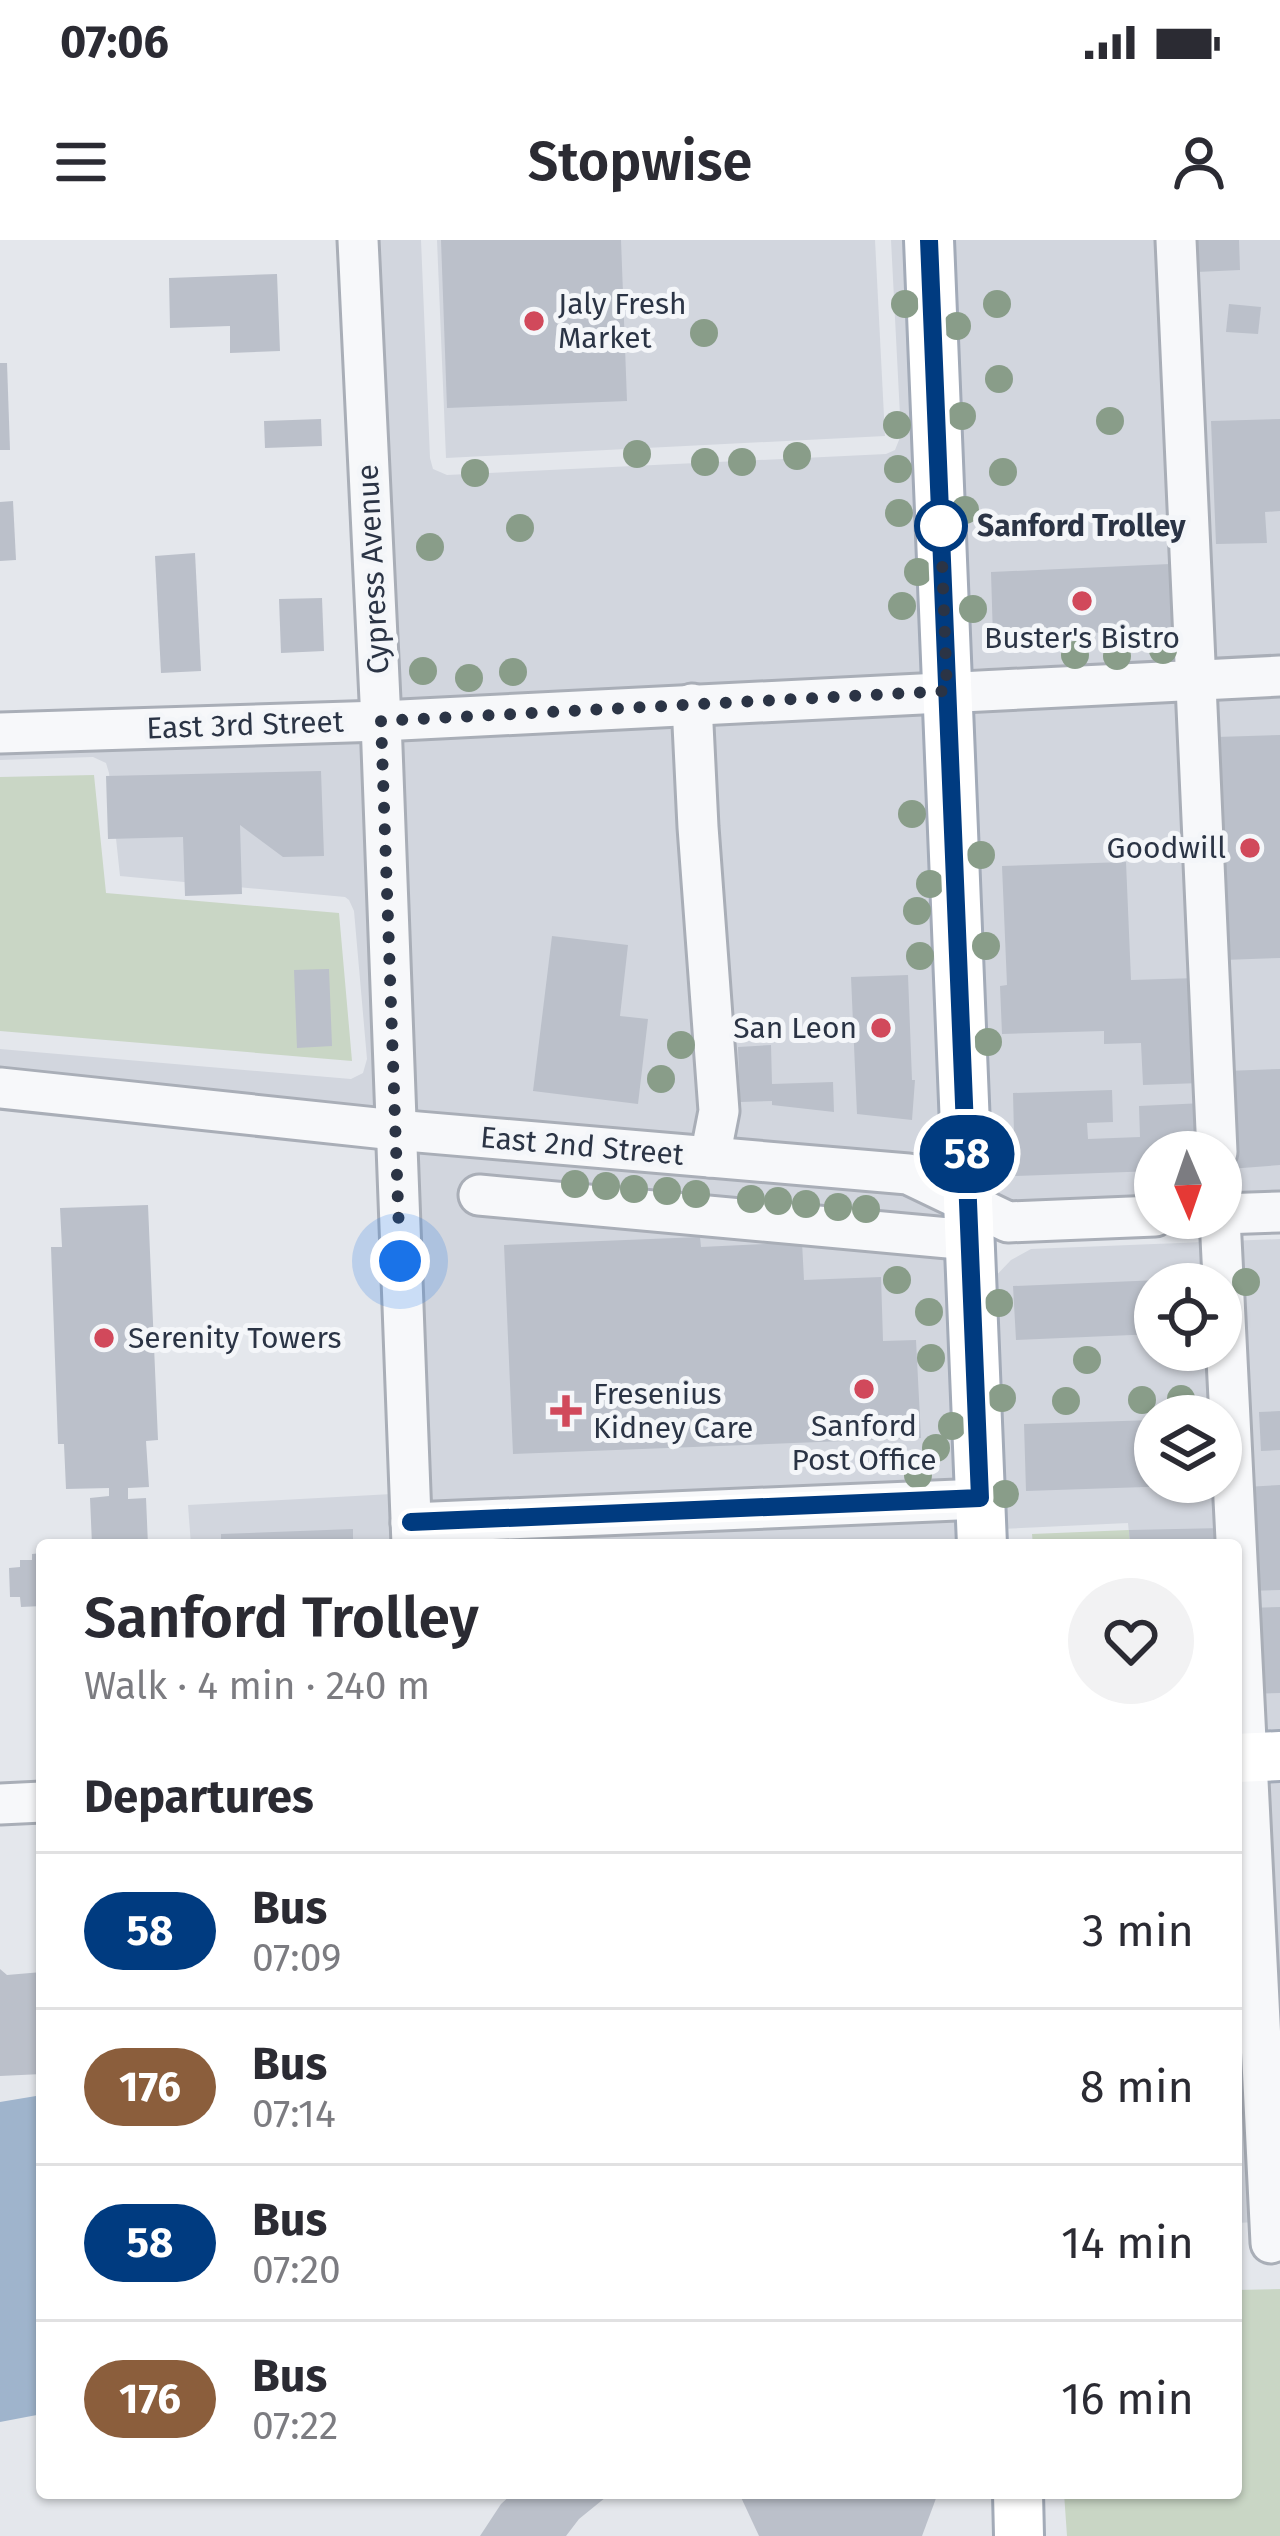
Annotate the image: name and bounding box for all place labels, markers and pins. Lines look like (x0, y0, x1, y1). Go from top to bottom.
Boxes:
place label: Jaly Fresh Market (558, 286, 687, 356)
marker: Jaly Fresh Market (521, 308, 547, 334)
marker: Sanford Trolley (916, 501, 966, 551)
place label: Sanford Trolley (977, 508, 1186, 544)
marker: Buster's Bistro (1069, 588, 1095, 614)
place label: Buster's Bistro (984, 620, 1180, 656)
place label: Goodwill (1107, 830, 1226, 866)
marker: Goodwill (1237, 835, 1263, 861)
place label: San Leon (733, 1010, 857, 1046)
marker: San Leon (868, 1015, 894, 1041)
place label: Serenity Towers (128, 1320, 342, 1356)
marker: Serenity Towers (91, 1325, 117, 1351)
place label: Fresenius Kidney Care (593, 1376, 753, 1446)
marker: Sanford Post Office (851, 1376, 877, 1402)
marker: Fresenius Kidney Care (550, 1395, 582, 1427)
place label: Sanford Post Office (792, 1408, 937, 1478)

